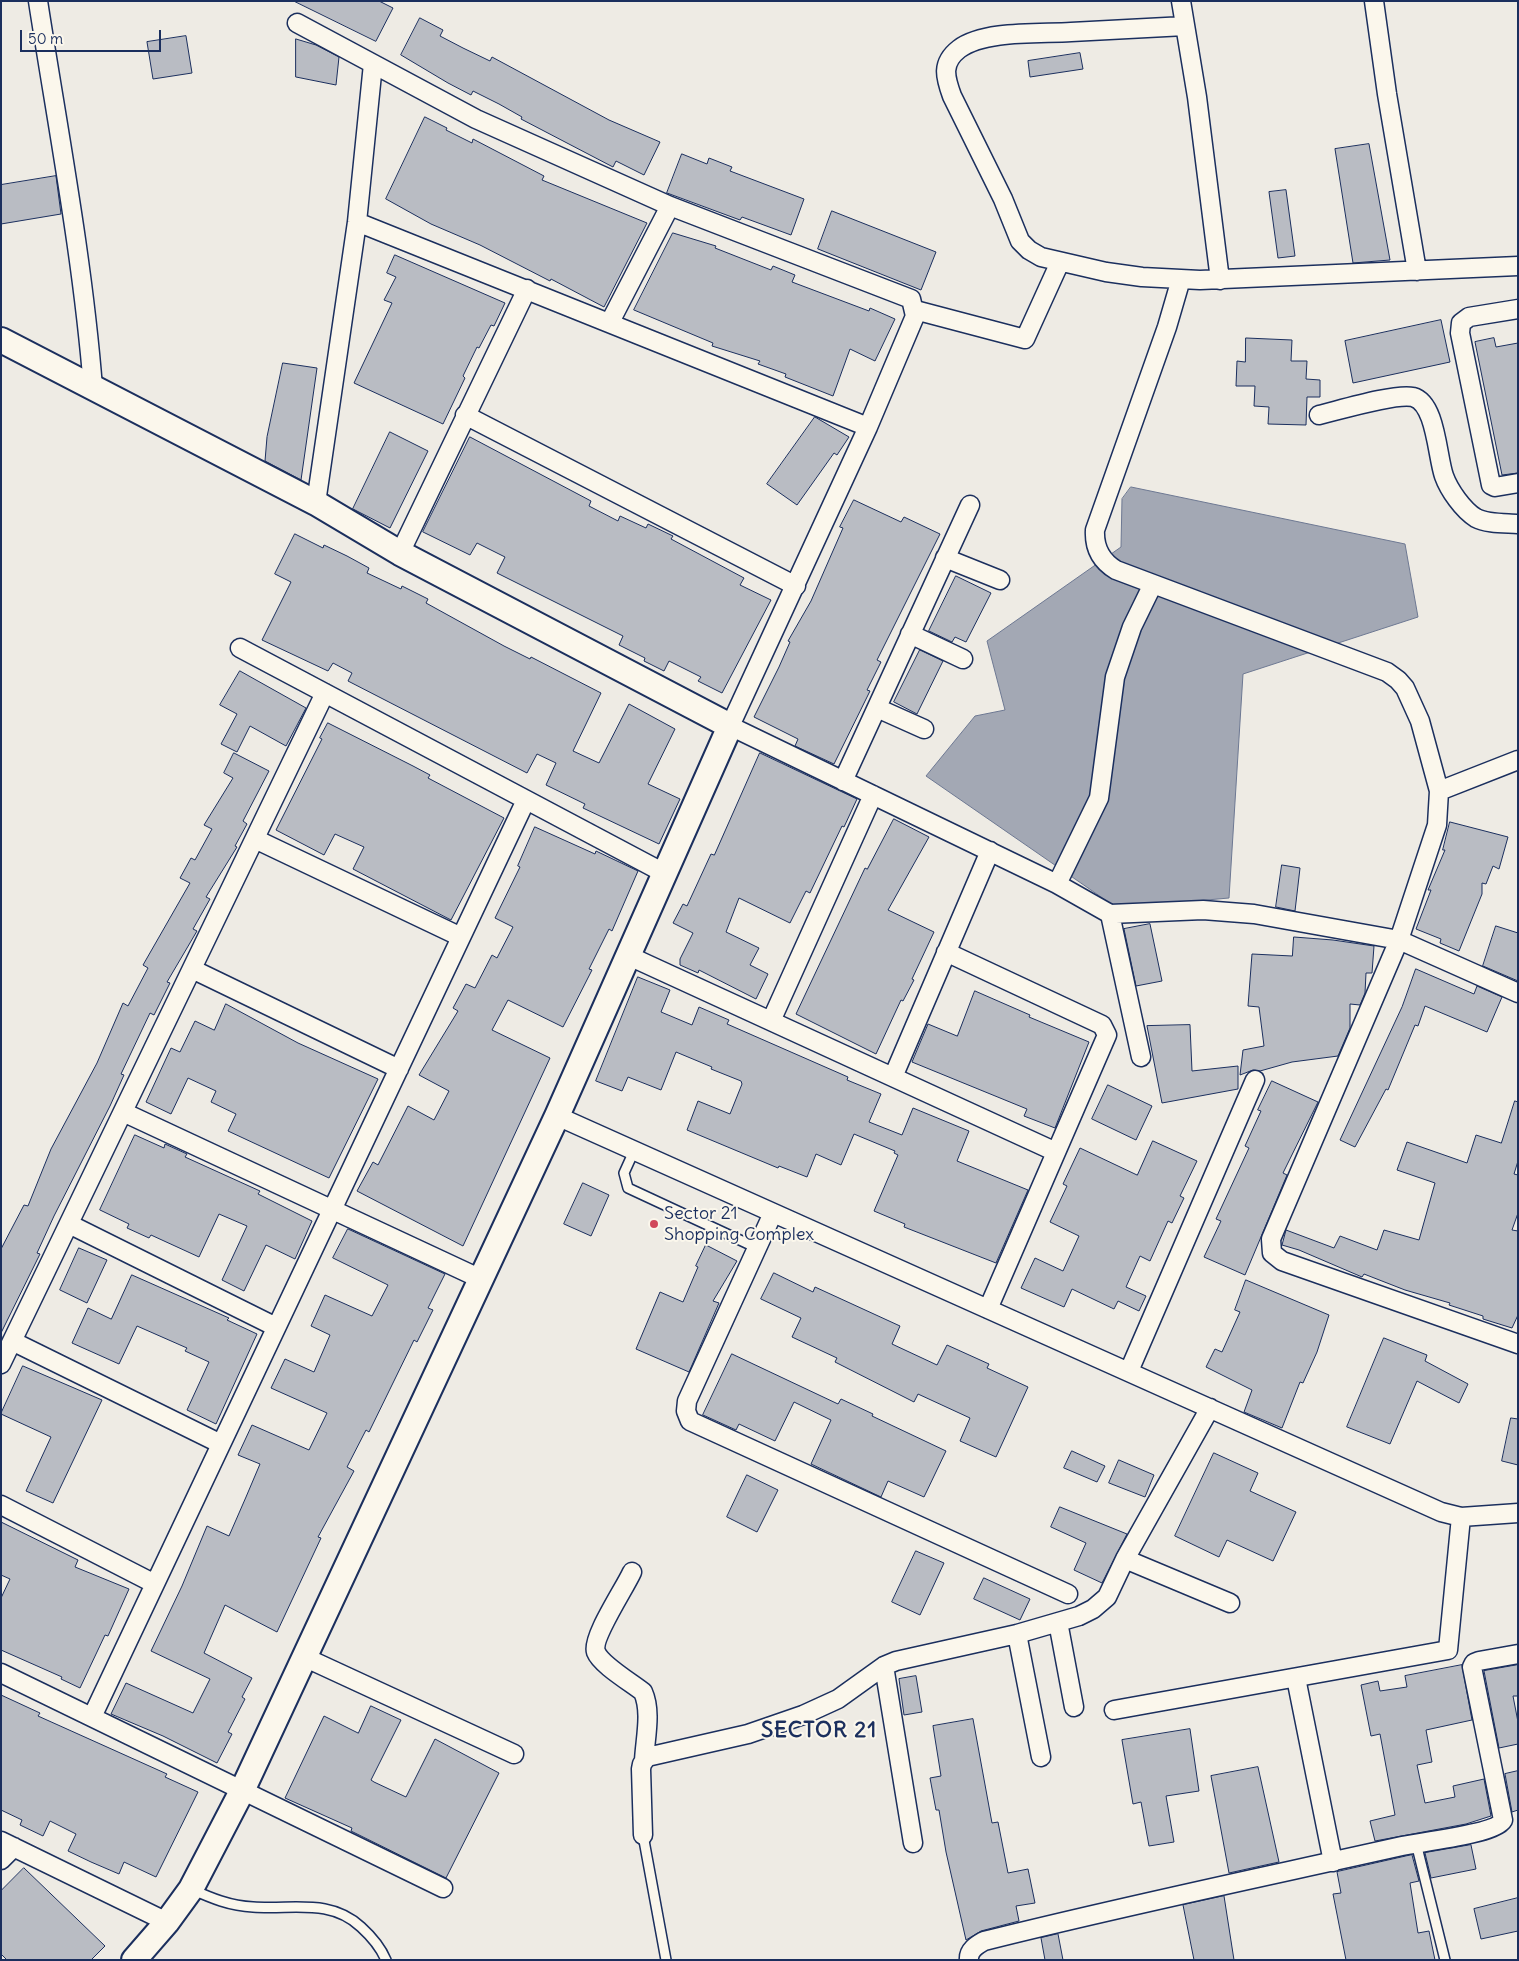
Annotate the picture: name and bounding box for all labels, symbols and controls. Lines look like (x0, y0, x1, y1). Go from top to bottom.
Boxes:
scale bar (22, 20, 164, 52)
text: 50 m (28, 29, 63, 48)
place label: Sector 21 Shopping Complex (664, 1203, 814, 1246)
marker: Sector 21 Shopping Complex (648, 1218, 660, 1230)
district label: SECTOR 21 (760, 1718, 878, 1744)

